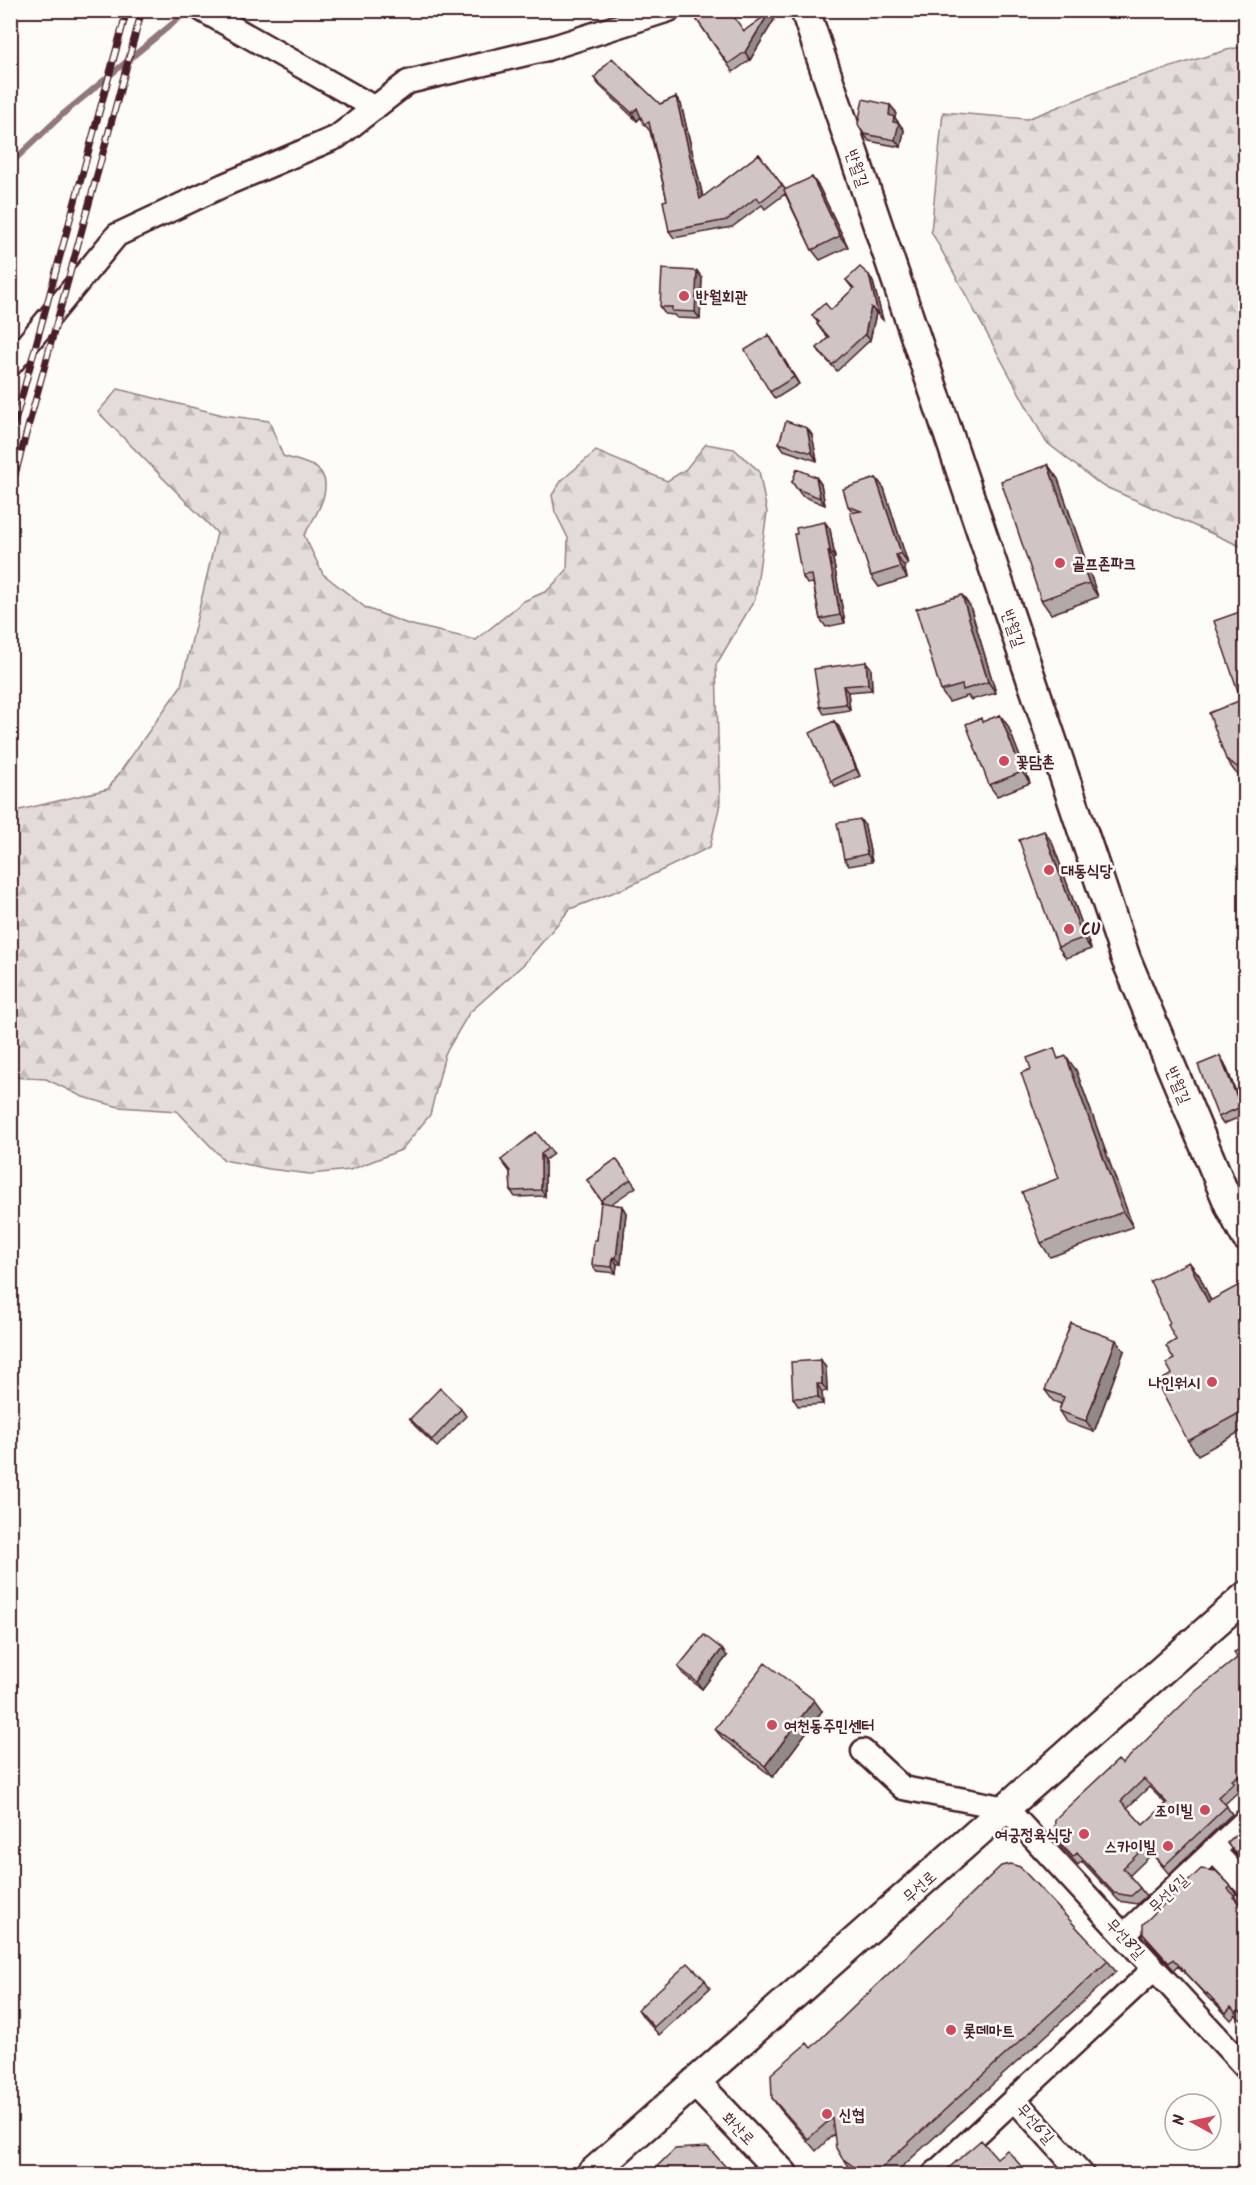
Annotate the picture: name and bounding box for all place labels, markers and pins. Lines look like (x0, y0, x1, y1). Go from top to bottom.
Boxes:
place label: 반월회관 (696, 285, 748, 310)
marker: 반월회관 (677, 289, 691, 303)
place label: 골프존파크 (1072, 552, 1136, 577)
marker: 골프존파크 (1053, 556, 1067, 570)
place label: 꽃담촌 (1016, 750, 1055, 775)
marker: 꽃담촌 (997, 754, 1011, 768)
place label: 대동식당 (1061, 859, 1113, 884)
marker: 대동식당 (1042, 863, 1056, 877)
place label: CU (1081, 918, 1101, 943)
marker: CU (1062, 922, 1076, 936)
place label: 나인워시 (1149, 1371, 1200, 1396)
marker: 나인워시 (1205, 1375, 1219, 1389)
place label: 여천동주민센터 (784, 1714, 874, 1739)
marker: 여천동주민센터 (765, 1718, 779, 1732)
place label: 조이빌 (1154, 1799, 1193, 1824)
marker: 조이빌 (1198, 1803, 1212, 1817)
place label: 여궁정육식당 (995, 1823, 1072, 1848)
marker: 여궁정육식당 (1077, 1827, 1091, 1841)
place label: 스카이빌 (1105, 1835, 1156, 1860)
marker: 스카이빌 (1161, 1839, 1175, 1853)
place label: 롯데마트 (963, 2019, 1015, 2044)
marker: 롯데마트 (944, 2023, 958, 2037)
place label: 신협 (839, 2103, 865, 2128)
marker: 신협 (820, 2107, 834, 2121)

